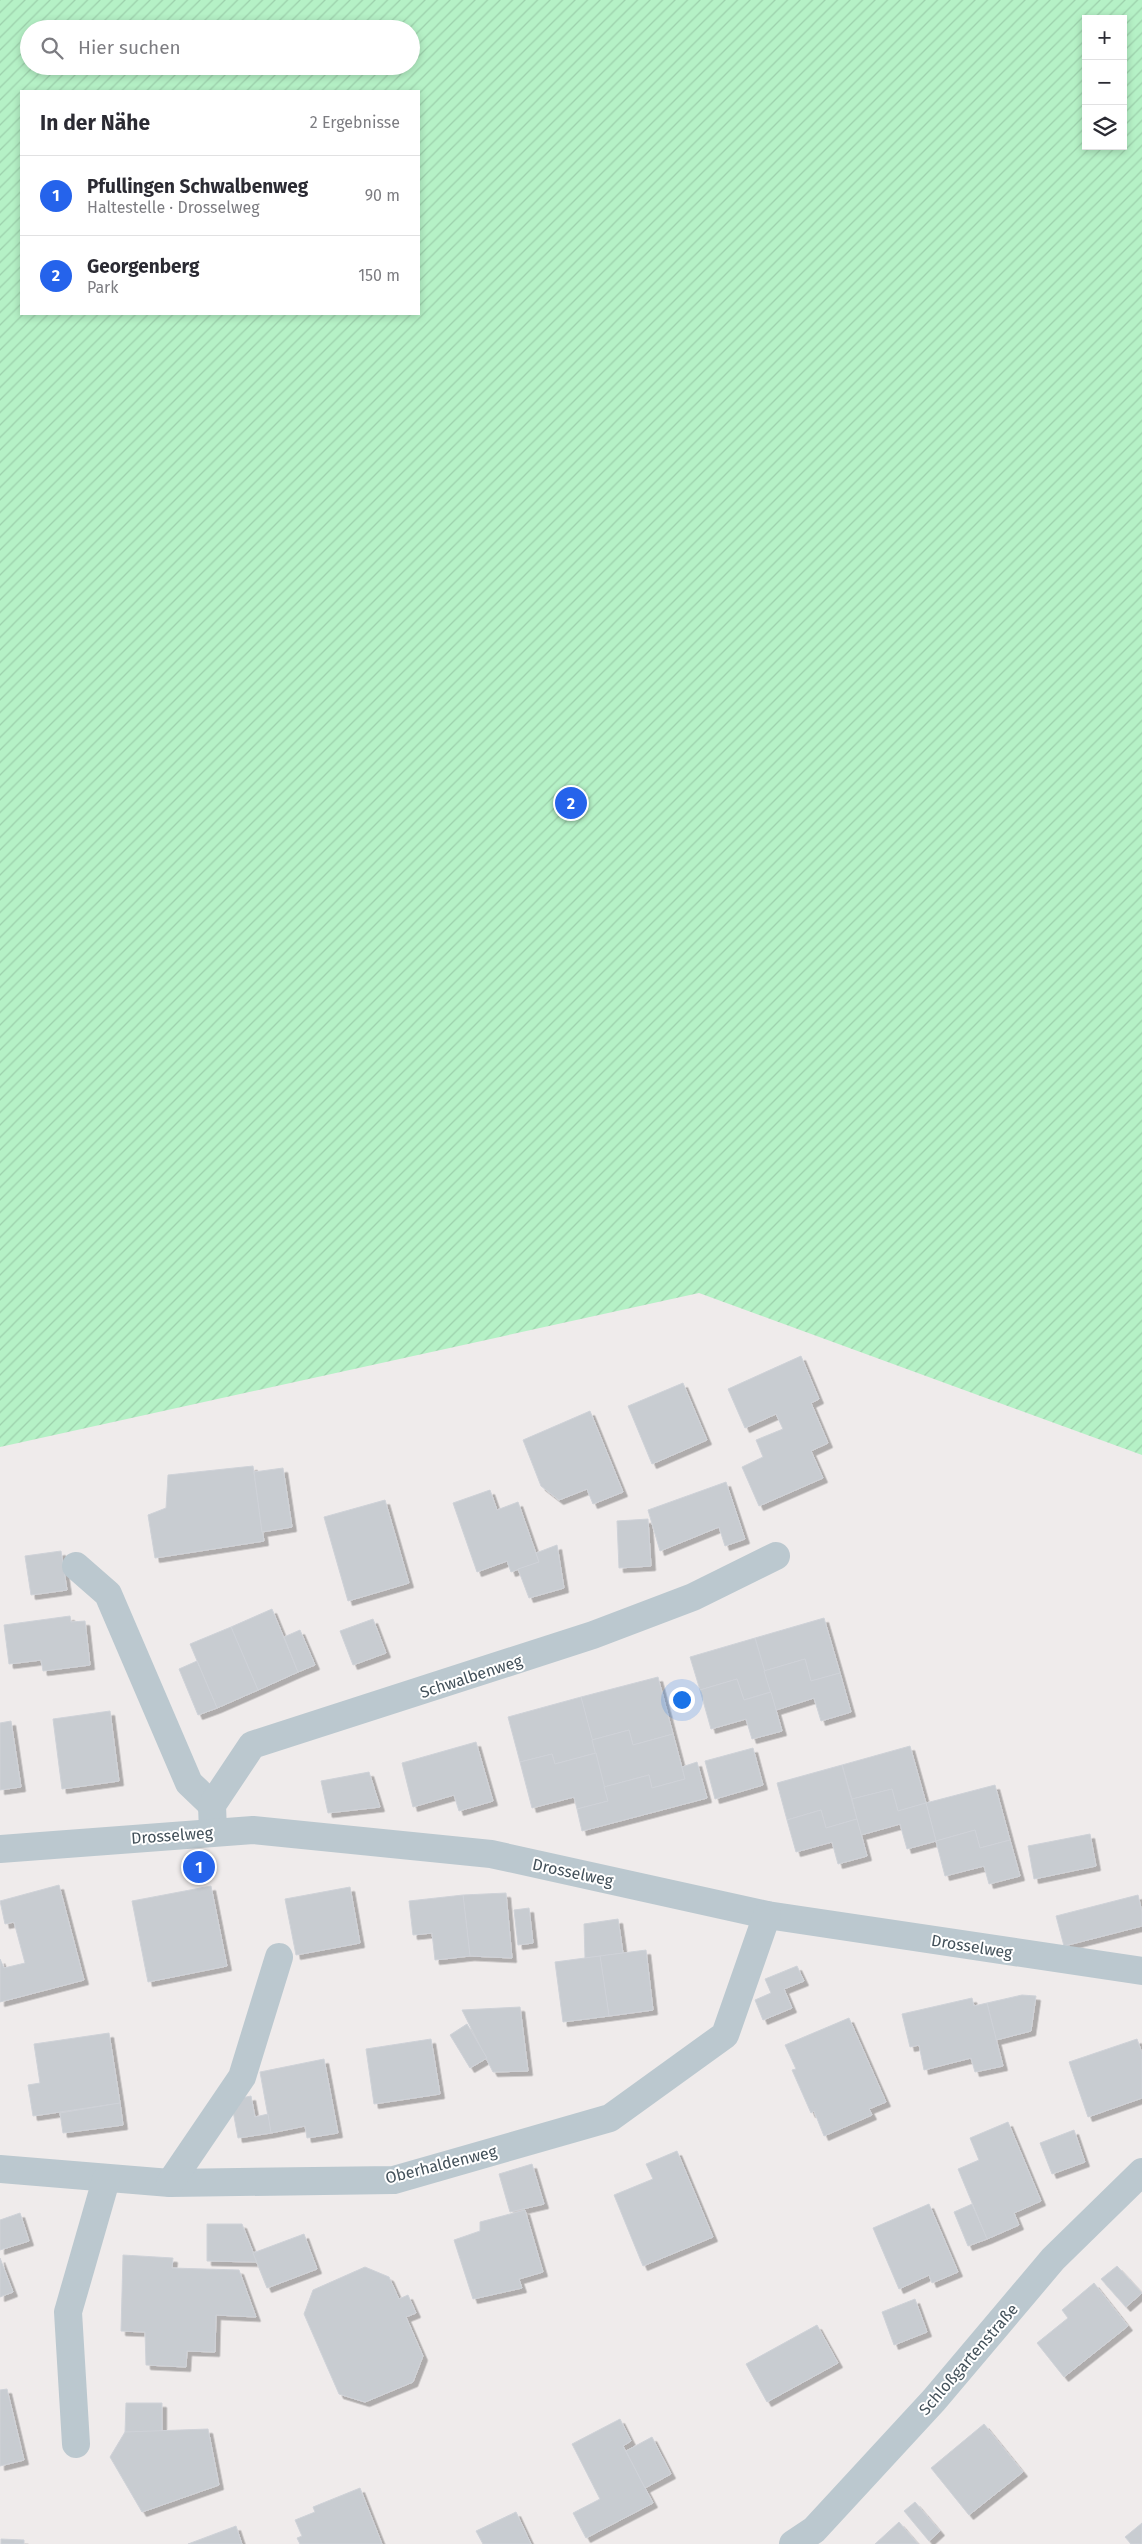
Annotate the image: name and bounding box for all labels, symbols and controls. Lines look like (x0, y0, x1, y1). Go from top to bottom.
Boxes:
map controls (1082, 15, 1127, 150)
button: + (1082, 15, 1127, 60)
search box (20, 20, 420, 75)
icon: search (38, 34, 66, 62)
text: Hier suchen (78, 36, 181, 59)
button: − (1082, 60, 1127, 105)
button: layers (1082, 105, 1127, 150)
text: In der Nähe (40, 110, 150, 136)
text: 2 Ergebnisse (310, 113, 400, 132)
text: Pfullingen Schwalbenweg (87, 175, 308, 198)
text: 1 (52, 186, 60, 205)
text: 90 m (365, 186, 400, 205)
text: Haltestelle · Drosselweg (87, 198, 259, 217)
text: Georgenberg (87, 255, 199, 278)
text: 2 (52, 266, 60, 285)
text: 150 m (358, 266, 400, 285)
text: Park (87, 278, 119, 297)
pin: 2 (555, 784, 587, 822)
street label: Schwalbenweg (418, 1651, 525, 1702)
your location (669, 1687, 695, 1713)
street label: Drosselweg (130, 1823, 214, 1848)
pin: 1 (183, 1848, 215, 1886)
street label: Drosselweg (531, 1855, 616, 1890)
street label: Drosselweg (930, 1931, 1015, 1962)
street label: Oberhaldenweg (383, 2141, 499, 2188)
street label: Schloßgartenstraße (915, 2300, 1022, 2419)

